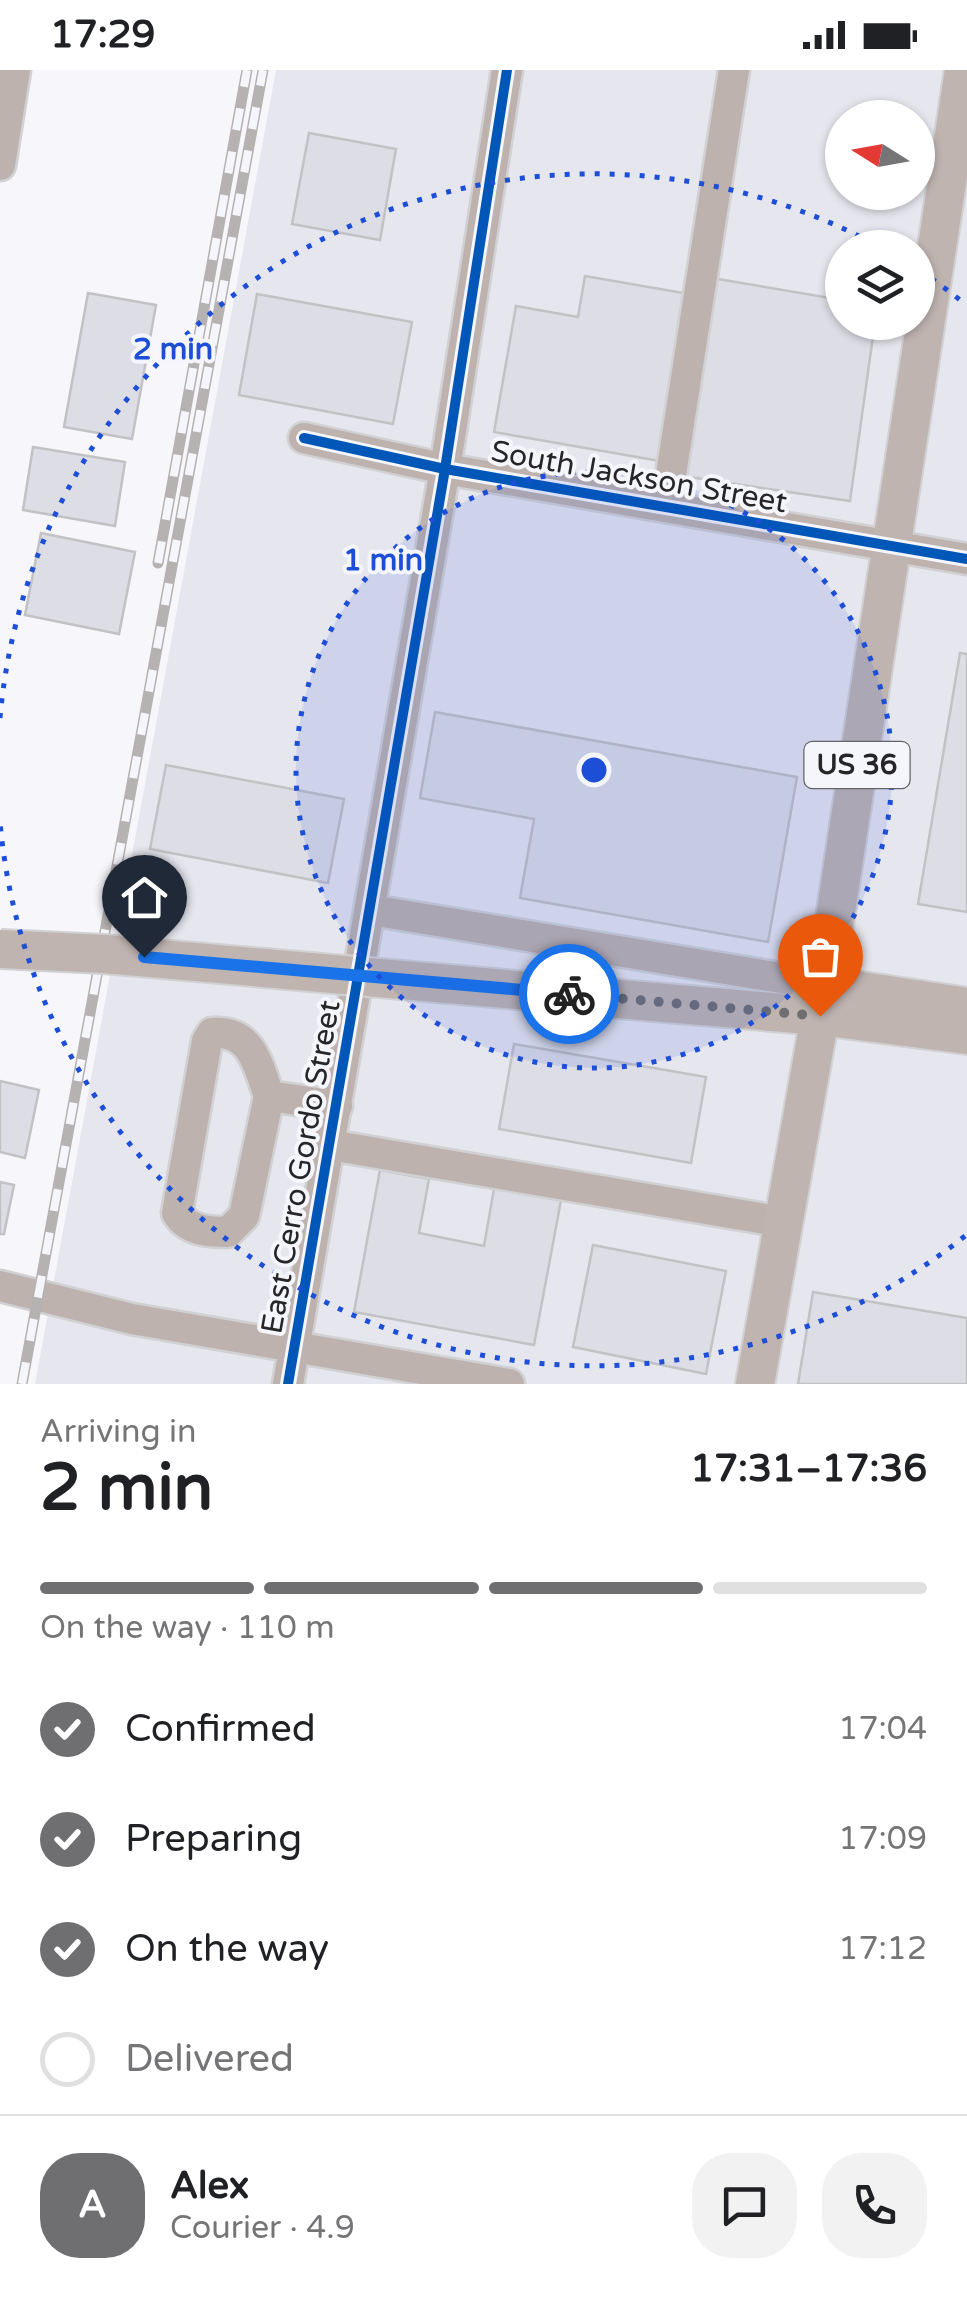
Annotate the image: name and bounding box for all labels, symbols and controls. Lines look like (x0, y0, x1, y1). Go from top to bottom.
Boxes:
text: 17:29 (50, 12, 155, 58)
north arrow (825, 100, 935, 210)
map controls (825, 100, 935, 340)
button: layers (825, 230, 935, 340)
text: 2 min (133, 331, 213, 368)
street label: South Jackson Street (488, 433, 790, 521)
text: 1 min (343, 542, 423, 579)
road number: US 36 (804, 742, 910, 788)
centre of rings (576, 752, 612, 788)
pin (102, 855, 187, 958)
icon: home (117, 870, 172, 925)
pin (778, 914, 863, 1017)
icon: bag (793, 929, 848, 984)
courier (519, 944, 619, 1044)
icon: bike (542, 967, 597, 1022)
street label: East Cerro Gordo Street (253, 997, 349, 1337)
text: Arriving in (40, 1413, 197, 1451)
text: 17:31–17:36 (690, 1446, 927, 1492)
text: 2 min (40, 1449, 213, 1528)
text: On the way · 110 m (40, 1609, 335, 1647)
icon: check (40, 1702, 95, 1757)
text: Confirmed (125, 1706, 316, 1752)
text: 17:04 (838, 1710, 927, 1748)
icon: check (40, 1812, 95, 1867)
text: Preparing (125, 1816, 302, 1862)
text: 17:09 (838, 1820, 927, 1858)
icon: check (40, 1922, 95, 1977)
text: On the way (125, 1926, 329, 1972)
text: 17:12 (838, 1930, 927, 1968)
text: Delivered (125, 2036, 294, 2082)
button: chat (692, 2153, 797, 2258)
button: phone (822, 2153, 927, 2258)
text: Alex (170, 2163, 249, 2209)
text: A (78, 2182, 107, 2228)
text: Courier · 4.9 (170, 2209, 355, 2247)

